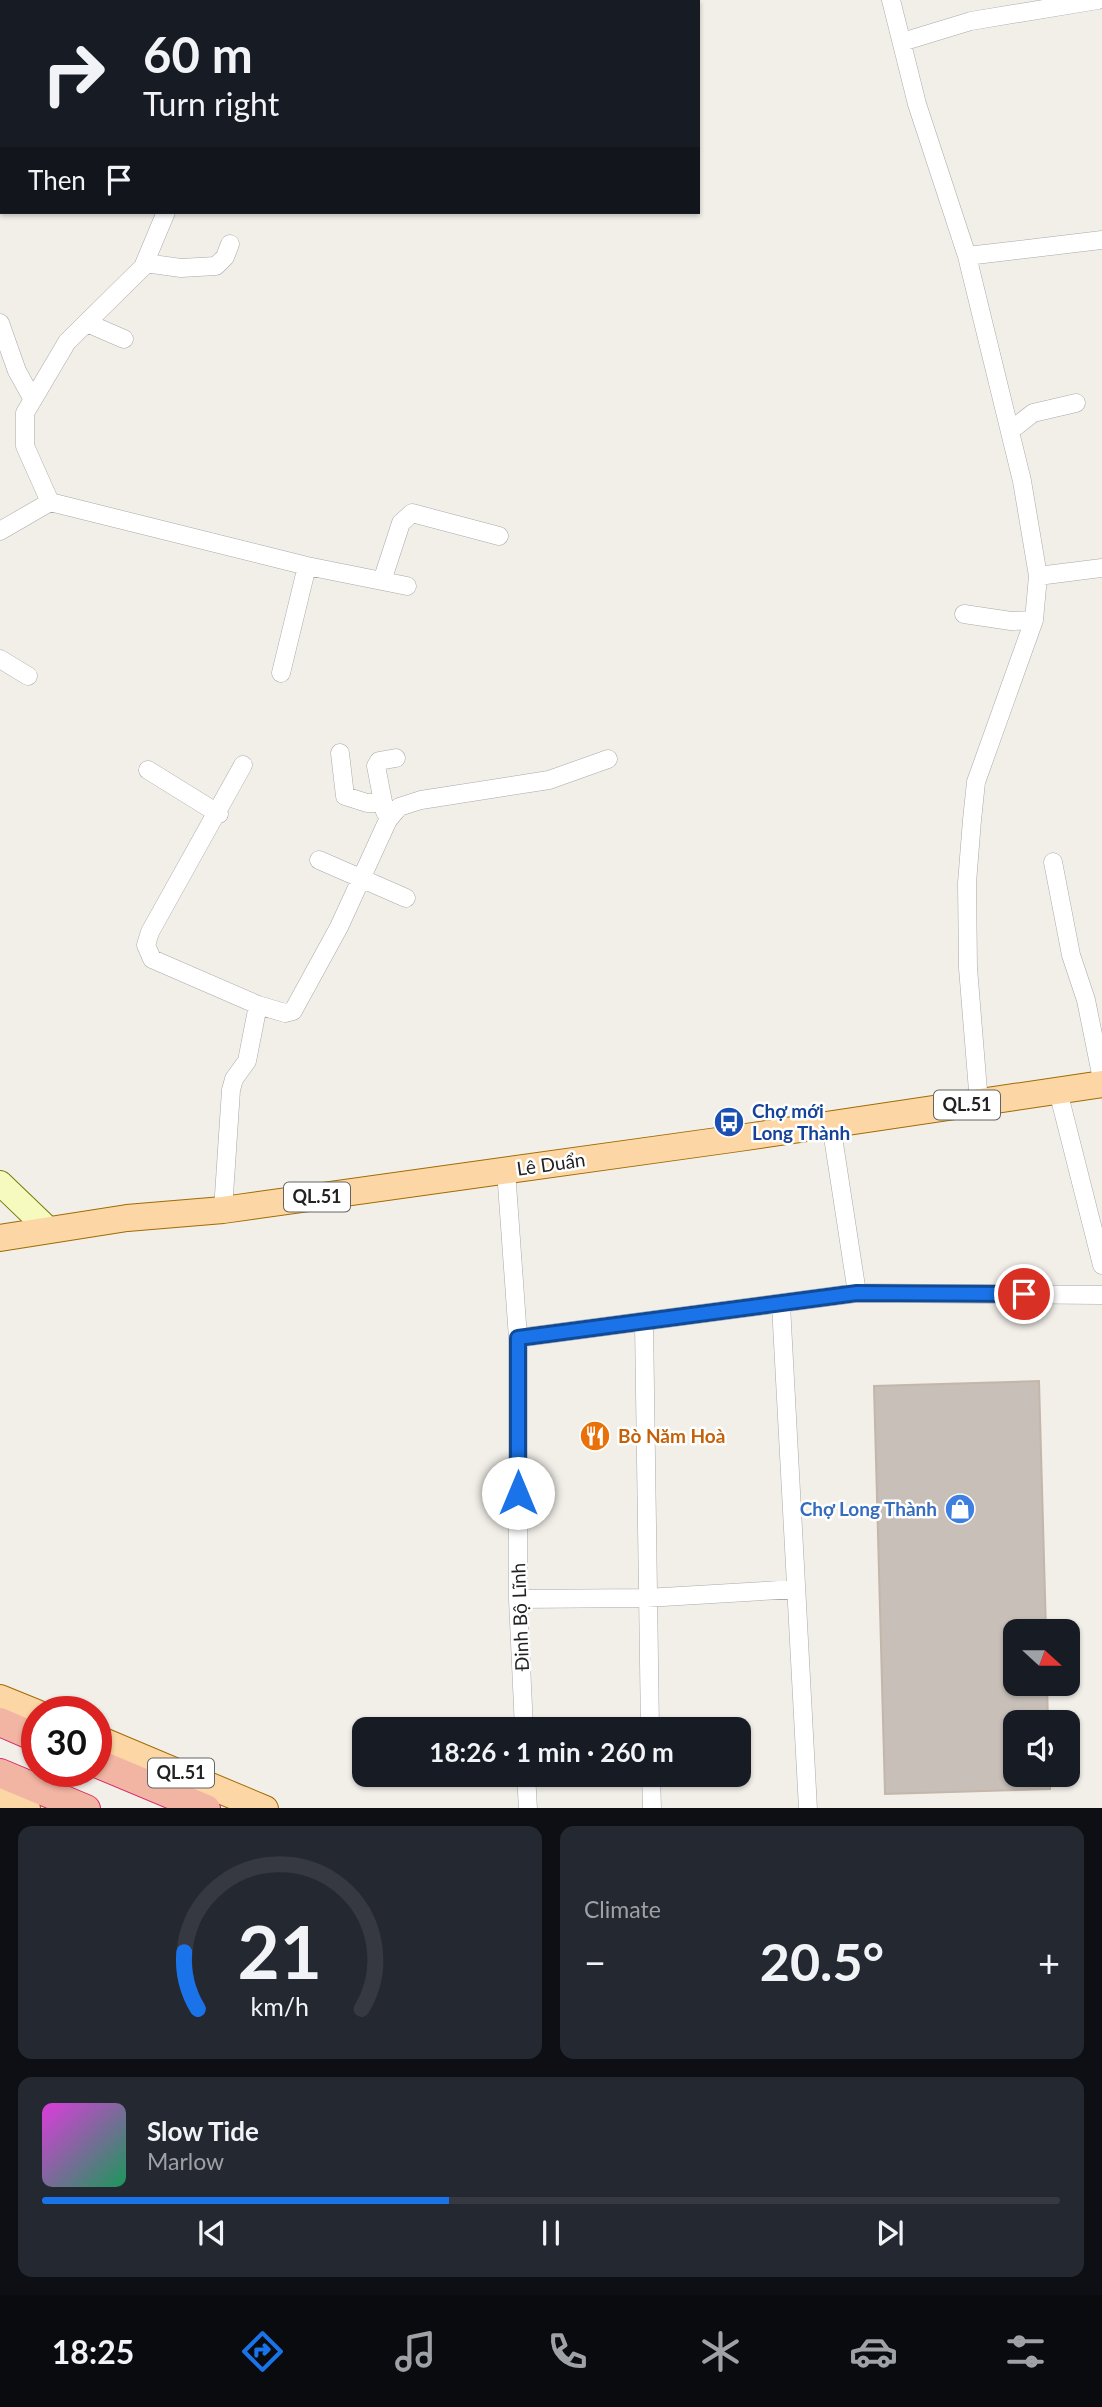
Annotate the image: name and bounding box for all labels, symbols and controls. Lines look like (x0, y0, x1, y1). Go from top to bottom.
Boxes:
text: 60 m (143, 25, 253, 83)
icon: right (28, 28, 119, 119)
text: Turn right (143, 84, 279, 123)
icon: arrive (100, 161, 138, 199)
text: Then (28, 164, 86, 196)
road number: QL.51 (934, 1090, 1000, 1120)
place label: Chợ mới Long Thành (752, 1099, 850, 1144)
bus stop icon: Chợ mới Long Thành (712, 1105, 746, 1139)
street label: Lê Duẩn (515, 1147, 587, 1180)
road number: QL.51 (284, 1182, 350, 1212)
pin (994, 1264, 1054, 1324)
icon: arrive (1005, 1275, 1043, 1313)
restaurant icon: Bò Năm Hoà (578, 1419, 612, 1453)
place label: Bò Năm Hoà (618, 1424, 725, 1447)
position arrow (481, 1456, 555, 1530)
shop icon: Chợ Long Thành (943, 1492, 977, 1526)
place label: Chợ Long Thành (800, 1497, 937, 1520)
street label: Đinh Bộ Lĩnh (506, 1562, 533, 1672)
north arrow (1003, 1619, 1080, 1696)
map controls (1003, 1619, 1080, 1787)
speed limit sign: 30 (21, 1696, 112, 1787)
button: sound (1003, 1710, 1080, 1787)
text: 18:26 · 1 min · 260 m (429, 1736, 674, 1768)
road number: QL.51 (148, 1758, 214, 1788)
text: Climate (584, 1895, 661, 1923)
text: 21 (238, 1907, 322, 1995)
text: 20.5° (760, 1930, 884, 1992)
text: − (584, 1939, 606, 1985)
text: + (1038, 1939, 1060, 1985)
text: km/h (251, 1990, 309, 2020)
text: Slow Tide (147, 2115, 259, 2147)
text: Marlow (147, 2147, 224, 2175)
icon: previous (193, 2214, 231, 2252)
icon: pause (532, 2214, 570, 2252)
icon: next (871, 2214, 909, 2252)
icon: directions (238, 2327, 287, 2376)
icon: music (391, 2327, 440, 2376)
icon: phone (543, 2327, 592, 2376)
icon: climate (696, 2327, 745, 2376)
icon: car (849, 2327, 898, 2376)
icon: filters (1001, 2327, 1050, 2376)
text: 18:25 (52, 2332, 134, 2371)

